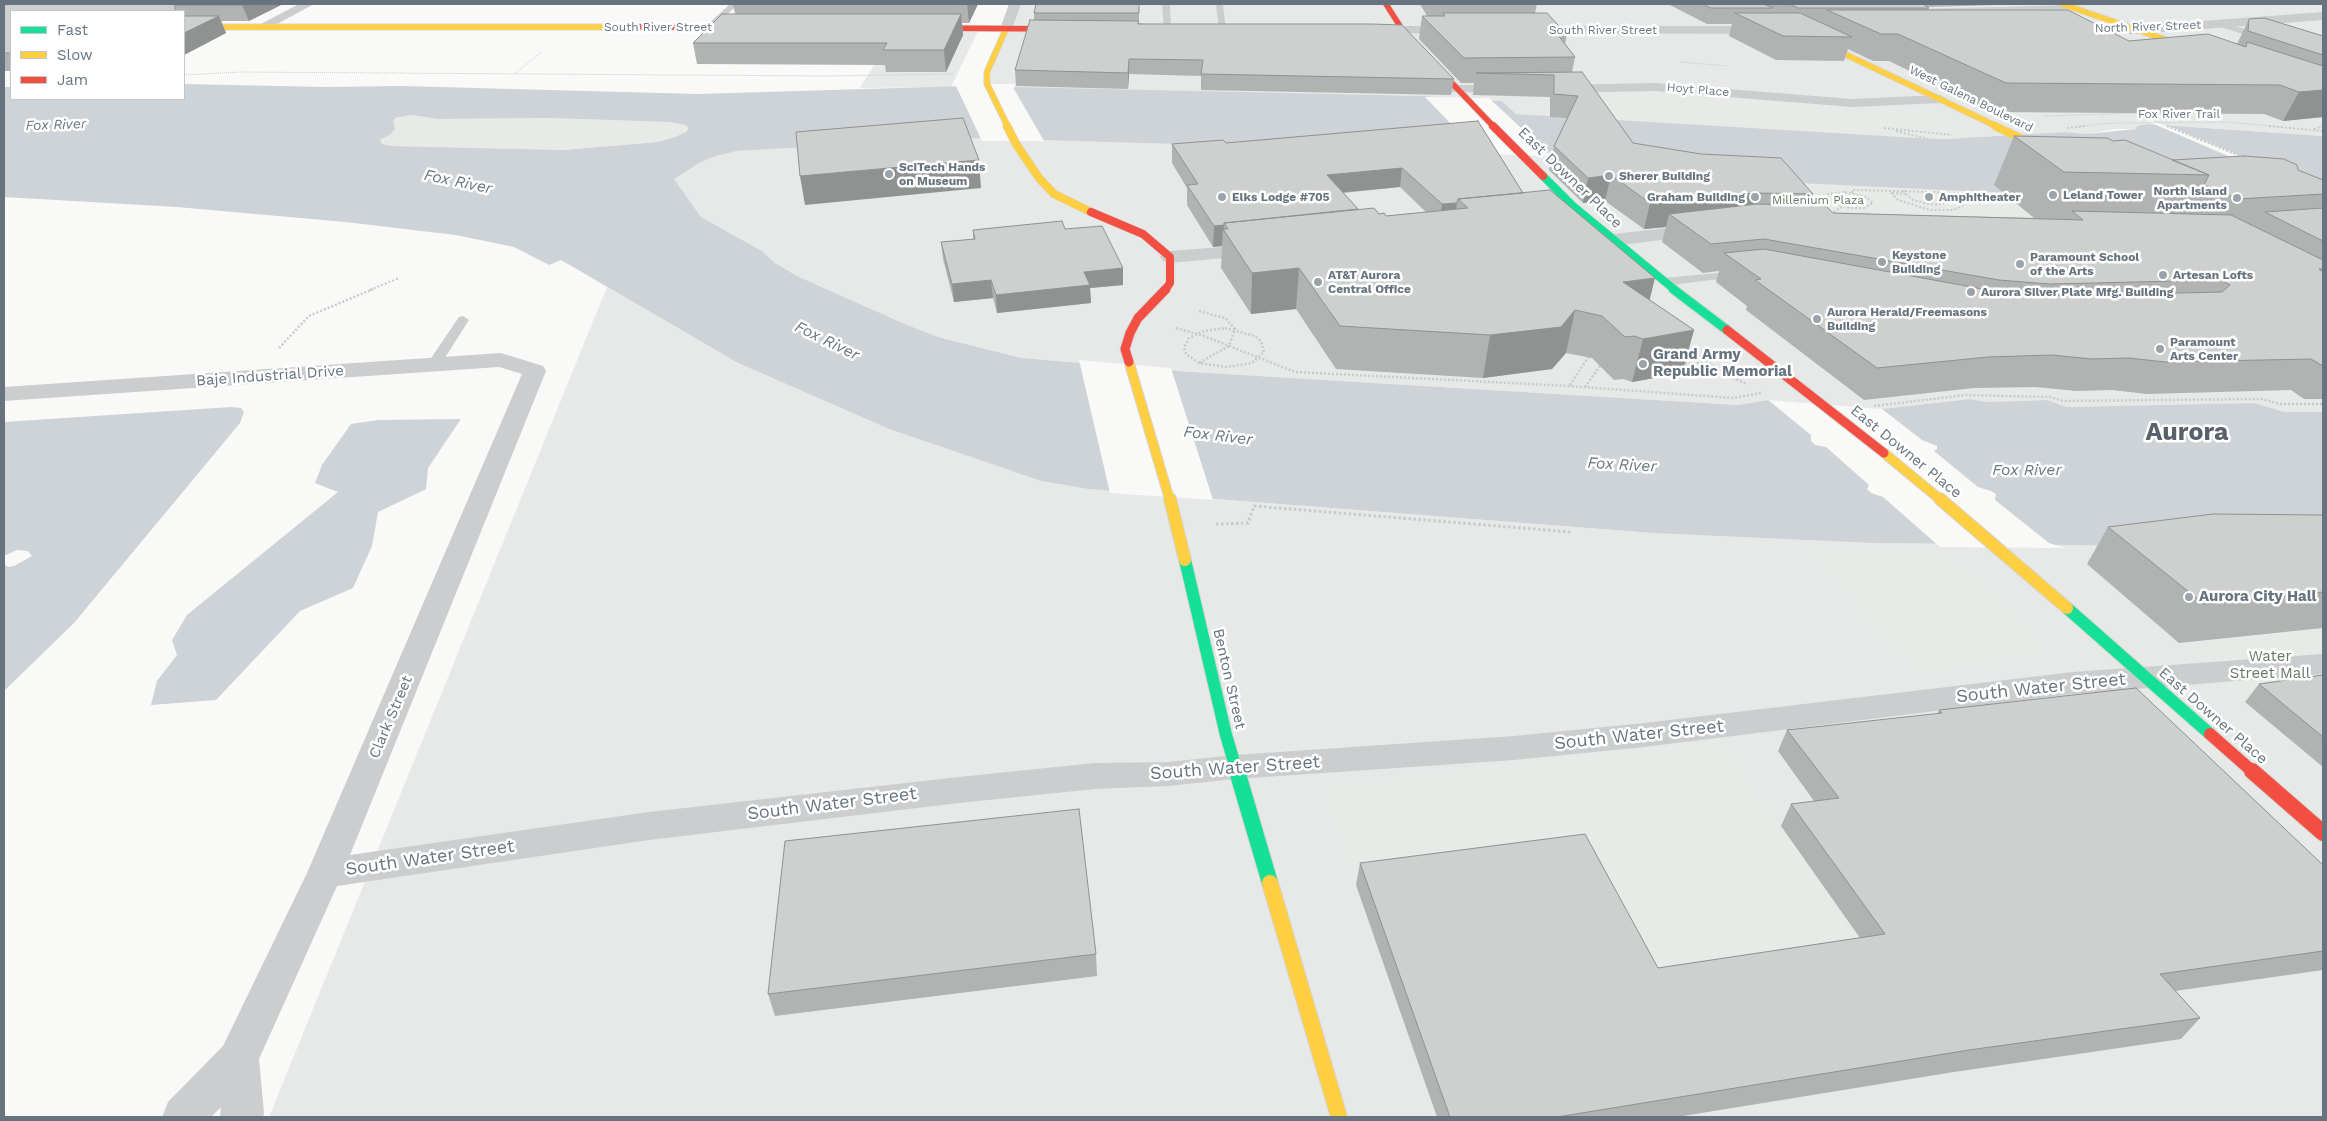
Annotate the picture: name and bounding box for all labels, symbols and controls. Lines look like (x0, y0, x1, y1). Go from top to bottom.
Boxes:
legend (10, 10, 185, 100)
street label: North River Street (2095, 18, 2201, 36)
street label: South River Street (604, 20, 712, 34)
text: Fast (57, 21, 88, 39)
street label: South River Street (1549, 23, 1657, 37)
text: Slow (57, 46, 93, 64)
street label: West Galena Boulevard (1907, 63, 2035, 135)
text: Jam (57, 71, 88, 89)
street label: Hoyt Place (1666, 80, 1730, 100)
street label: Fox River Trail (2138, 107, 2220, 121)
water label: Fox River (25, 116, 87, 134)
street label: East Downer Place (1514, 124, 1626, 232)
place label: SciTech Hands on Museum (899, 160, 985, 188)
water label: Fox River (422, 165, 494, 199)
marker: SciTech Hands on Museum (883, 168, 895, 180)
place label: Sherer Building (1619, 169, 1710, 183)
marker: Sherer Building (1603, 170, 1615, 182)
place label: North Island Apartments (2154, 184, 2227, 212)
place label: Leland Tower (2063, 188, 2143, 202)
marker: Leland Tower (2047, 189, 2059, 201)
place label: Elks Lodge #705 (1232, 190, 1330, 204)
place label: Graham Building (1647, 190, 1745, 204)
place label: Amphitheater (1939, 190, 2021, 204)
marker: Elks Lodge #705 (1216, 191, 1228, 203)
marker: Graham Building (1749, 191, 1761, 203)
marker: Amphitheater (1923, 191, 1935, 203)
marker: North Island Apartments (2231, 192, 2243, 204)
park label: Millenium Plaza (1772, 193, 1864, 207)
place label: Keystone Building (1892, 248, 1946, 276)
place label: Paramount School of the Arts (2030, 250, 2139, 278)
marker: Keystone Building (1876, 256, 1888, 268)
marker: Paramount School of the Arts (2014, 258, 2026, 270)
place label: AT&T Aurora Central Office (1328, 268, 1411, 296)
place label: Artesan Lofts (2173, 268, 2253, 282)
marker: Artesan Lofts (2157, 269, 2169, 281)
marker: AT&T Aurora Central Office (1312, 276, 1324, 288)
place label: Aurora Silver Plate Mfg. Building (1981, 285, 2173, 299)
marker: Aurora Silver Plate Mfg. Building (1965, 286, 1977, 298)
place label: Aurora Herald/Freemasons Building (1827, 305, 1987, 333)
marker: Aurora Herald/Freemasons Building (1811, 313, 1823, 325)
water label: Fox River (792, 317, 862, 365)
place label: Paramount Arts Center (2170, 335, 2238, 363)
marker: Paramount Arts Center (2154, 343, 2166, 355)
place label: Grand Army Republic Memorial (1653, 346, 1792, 381)
marker: Grand Army Republic Memorial (1637, 358, 1649, 370)
street label: Baje Industrial Drive (195, 362, 345, 390)
street label: East Downer Place (1847, 402, 1965, 502)
district label: Aurora (2146, 418, 2228, 448)
water label: Fox River (1182, 422, 1254, 450)
water label: Fox River (1587, 454, 1657, 476)
water label: Fox River (1992, 460, 2062, 480)
place label: Aurora City Hall (2199, 588, 2317, 606)
marker: Aurora City Hall (2183, 591, 2195, 603)
street label: Benton Street (1209, 627, 1249, 731)
park label: Water Street Mall (2230, 648, 2310, 683)
street label: East Downer Place (2155, 664, 2271, 768)
street label: South Water Street (1955, 668, 2127, 708)
street label: Clark Street (365, 673, 417, 761)
street label: South Water Street (1553, 715, 1725, 755)
street label: South Water Street (1149, 751, 1321, 785)
street label: South Water Street (746, 783, 918, 825)
street label: South Water Street (344, 835, 516, 881)

